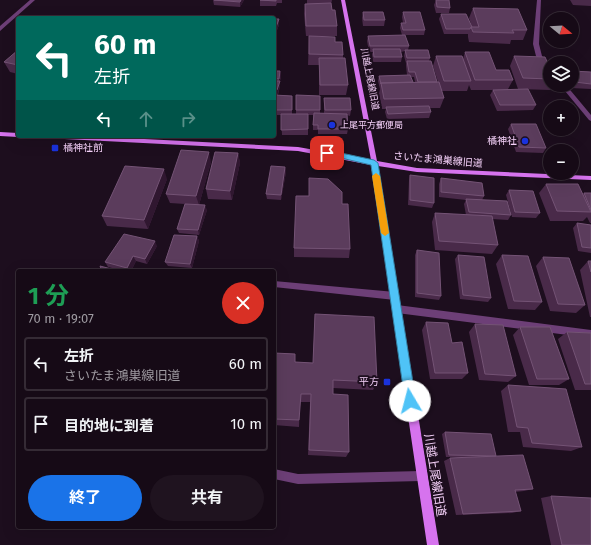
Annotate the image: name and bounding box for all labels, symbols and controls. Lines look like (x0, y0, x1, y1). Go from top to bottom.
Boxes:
north arrow (543, 12, 579, 48)
map controls (543, 12, 579, 180)
text: 60 m (94, 28, 156, 61)
icon: left (28, 32, 80, 84)
street label: 川越上尾線旧道 (359, 47, 381, 111)
button: layers (543, 56, 579, 92)
text: 左折 (94, 66, 130, 88)
button: + (543, 100, 579, 136)
icon: left (93, 108, 115, 130)
icon: ahead (135, 108, 157, 130)
icon: right (177, 108, 199, 130)
marker: 上尾平方郵便局 (327, 120, 337, 130)
place label: 上尾平方郵便局 (340, 120, 403, 130)
place label: 橘神社 (487, 135, 517, 147)
pin (310, 136, 344, 170)
marker: 橘神社 (520, 136, 530, 146)
place label: 橘神社前 (63, 142, 103, 154)
icon: arrive (316, 142, 338, 164)
marker: 橘神社前 (50, 143, 60, 153)
button: − (543, 144, 579, 180)
street label: さいたま鴻巣線旧道 (393, 150, 483, 170)
text: 1 分 (28, 282, 69, 310)
button: close (222, 282, 264, 324)
text: 70 m · 19:07 (28, 311, 94, 326)
text: 左折 (64, 347, 94, 365)
icon: left (30, 353, 52, 375)
text: 60 m (229, 355, 262, 373)
text: さいたま鴻巣線旧道 (64, 368, 181, 383)
place label: 平方 (359, 376, 379, 388)
marker: 平方 (382, 377, 392, 387)
position arrow (389, 380, 431, 422)
icon: arrive (30, 413, 52, 435)
text: 10 m (230, 415, 262, 433)
text: 目的地に到着 (64, 417, 154, 435)
street label: 川越上尾線旧道 (422, 432, 448, 518)
button: 終了 (28, 475, 142, 521)
button: 共有 (150, 475, 264, 521)

